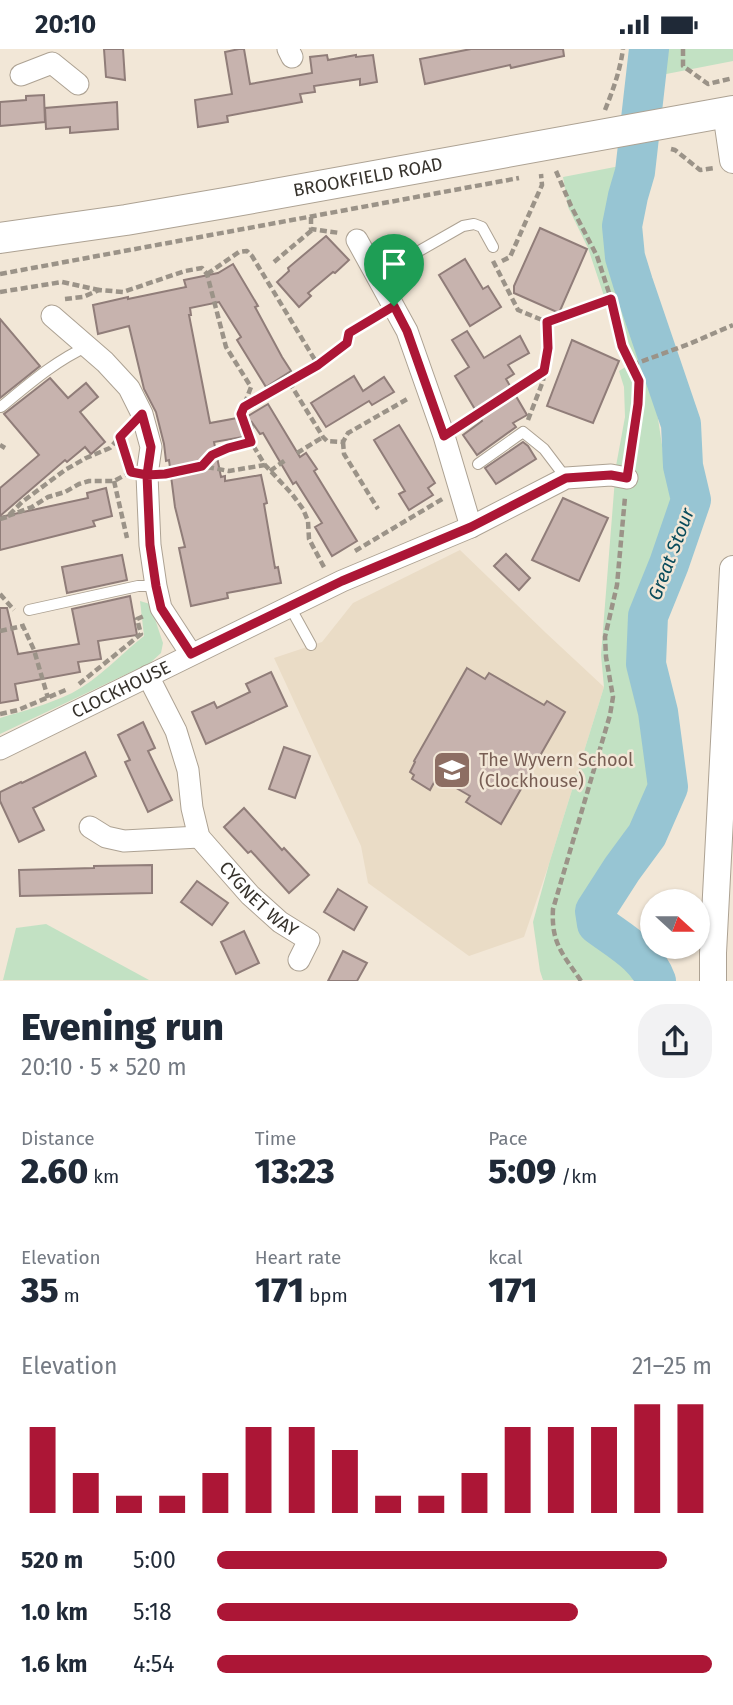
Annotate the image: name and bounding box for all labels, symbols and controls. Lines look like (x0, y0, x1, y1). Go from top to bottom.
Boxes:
text: 20:10 (35, 9, 96, 40)
street label: BROOKFIELD ROAD (292, 153, 444, 201)
pin (364, 234, 424, 306)
icon: arrive (375, 245, 413, 283)
water label: Great Stour (643, 504, 699, 603)
street label: CLOCKHOUSE (68, 656, 174, 723)
school or university icon: The Wyvern School (Clockhouse) (431, 749, 473, 791)
place label: The Wyvern School (Clockhouse) (479, 749, 633, 792)
street label: CYGNET WAY (215, 857, 302, 942)
north arrow (640, 889, 710, 959)
map controls (640, 889, 710, 959)
text: Evening run (21, 1004, 224, 1050)
button: share (638, 1004, 712, 1078)
text: 20:10 · 5 × 520 m (21, 1053, 187, 1081)
text: Distance (21, 1127, 95, 1150)
text: Time (255, 1127, 296, 1150)
text: Pace (488, 1127, 528, 1150)
text: 2.60 (21, 1150, 88, 1192)
text: 13:23 (255, 1150, 335, 1192)
text: 5:09 (488, 1150, 556, 1192)
text: km (88, 1165, 119, 1188)
text: /km (556, 1165, 597, 1188)
text: Elevation (21, 1246, 101, 1269)
text: Heart rate (255, 1246, 341, 1269)
text: kcal (488, 1246, 523, 1269)
text: 35 (21, 1269, 59, 1311)
text: 171 (255, 1269, 304, 1311)
text: 171 (488, 1269, 538, 1311)
text: m (59, 1284, 80, 1307)
text: bpm (304, 1284, 348, 1307)
text: Elevation (21, 1352, 117, 1380)
text: 21–25 m (632, 1352, 712, 1380)
text: 520 m (21, 1546, 83, 1574)
text: 5:00 (133, 1546, 176, 1574)
text: 1.0 km (21, 1598, 88, 1626)
text: 5:18 (133, 1598, 172, 1626)
text: 1.6 km (21, 1650, 88, 1678)
text: 4:54 (133, 1650, 175, 1678)

